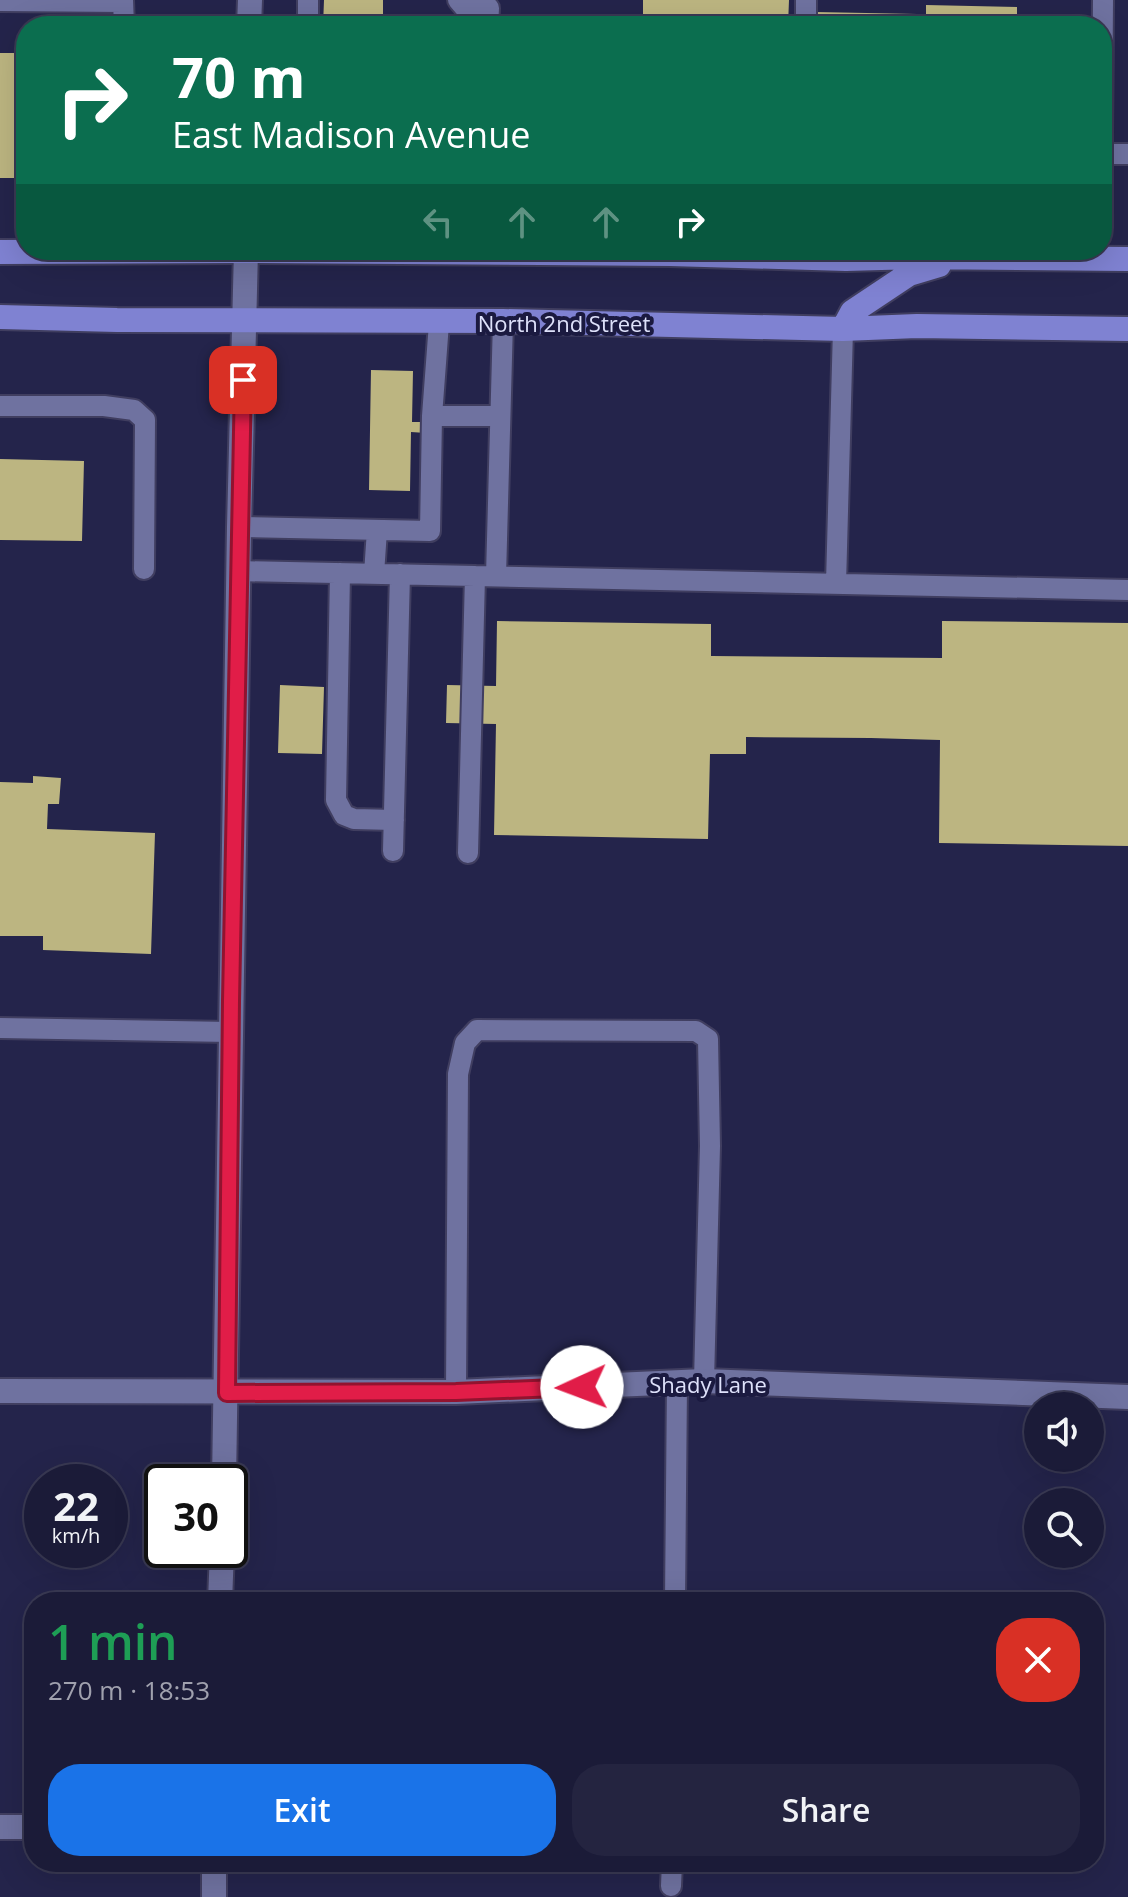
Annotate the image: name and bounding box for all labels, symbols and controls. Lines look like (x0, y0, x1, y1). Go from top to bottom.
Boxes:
text: 70 m (172, 38, 306, 114)
icon: right (40, 48, 144, 152)
text: East Madison Avenue (172, 110, 530, 159)
icon: left (416, 200, 460, 244)
icon: ahead (500, 200, 544, 244)
icon: ahead (584, 200, 628, 244)
icon: right (668, 200, 712, 244)
street label: North 2nd Street (478, 308, 650, 338)
pin (209, 346, 277, 414)
icon: arrive (221, 358, 265, 402)
position arrow (540, 1345, 624, 1429)
street label: Shady Lane (649, 1369, 767, 1399)
map controls (1024, 1392, 1104, 1568)
button: sound (1024, 1392, 1104, 1472)
speed limit sign: 30 (144, 1464, 248, 1568)
text: 22 (53, 1478, 99, 1533)
button: search (1024, 1488, 1104, 1568)
text: km/h (52, 1522, 100, 1549)
text: 1 min (48, 1609, 178, 1674)
button: close (996, 1618, 1080, 1702)
text: 270 m · 18:53 (48, 1672, 210, 1708)
button: Exit (48, 1764, 556, 1856)
button: Share (572, 1764, 1080, 1856)

